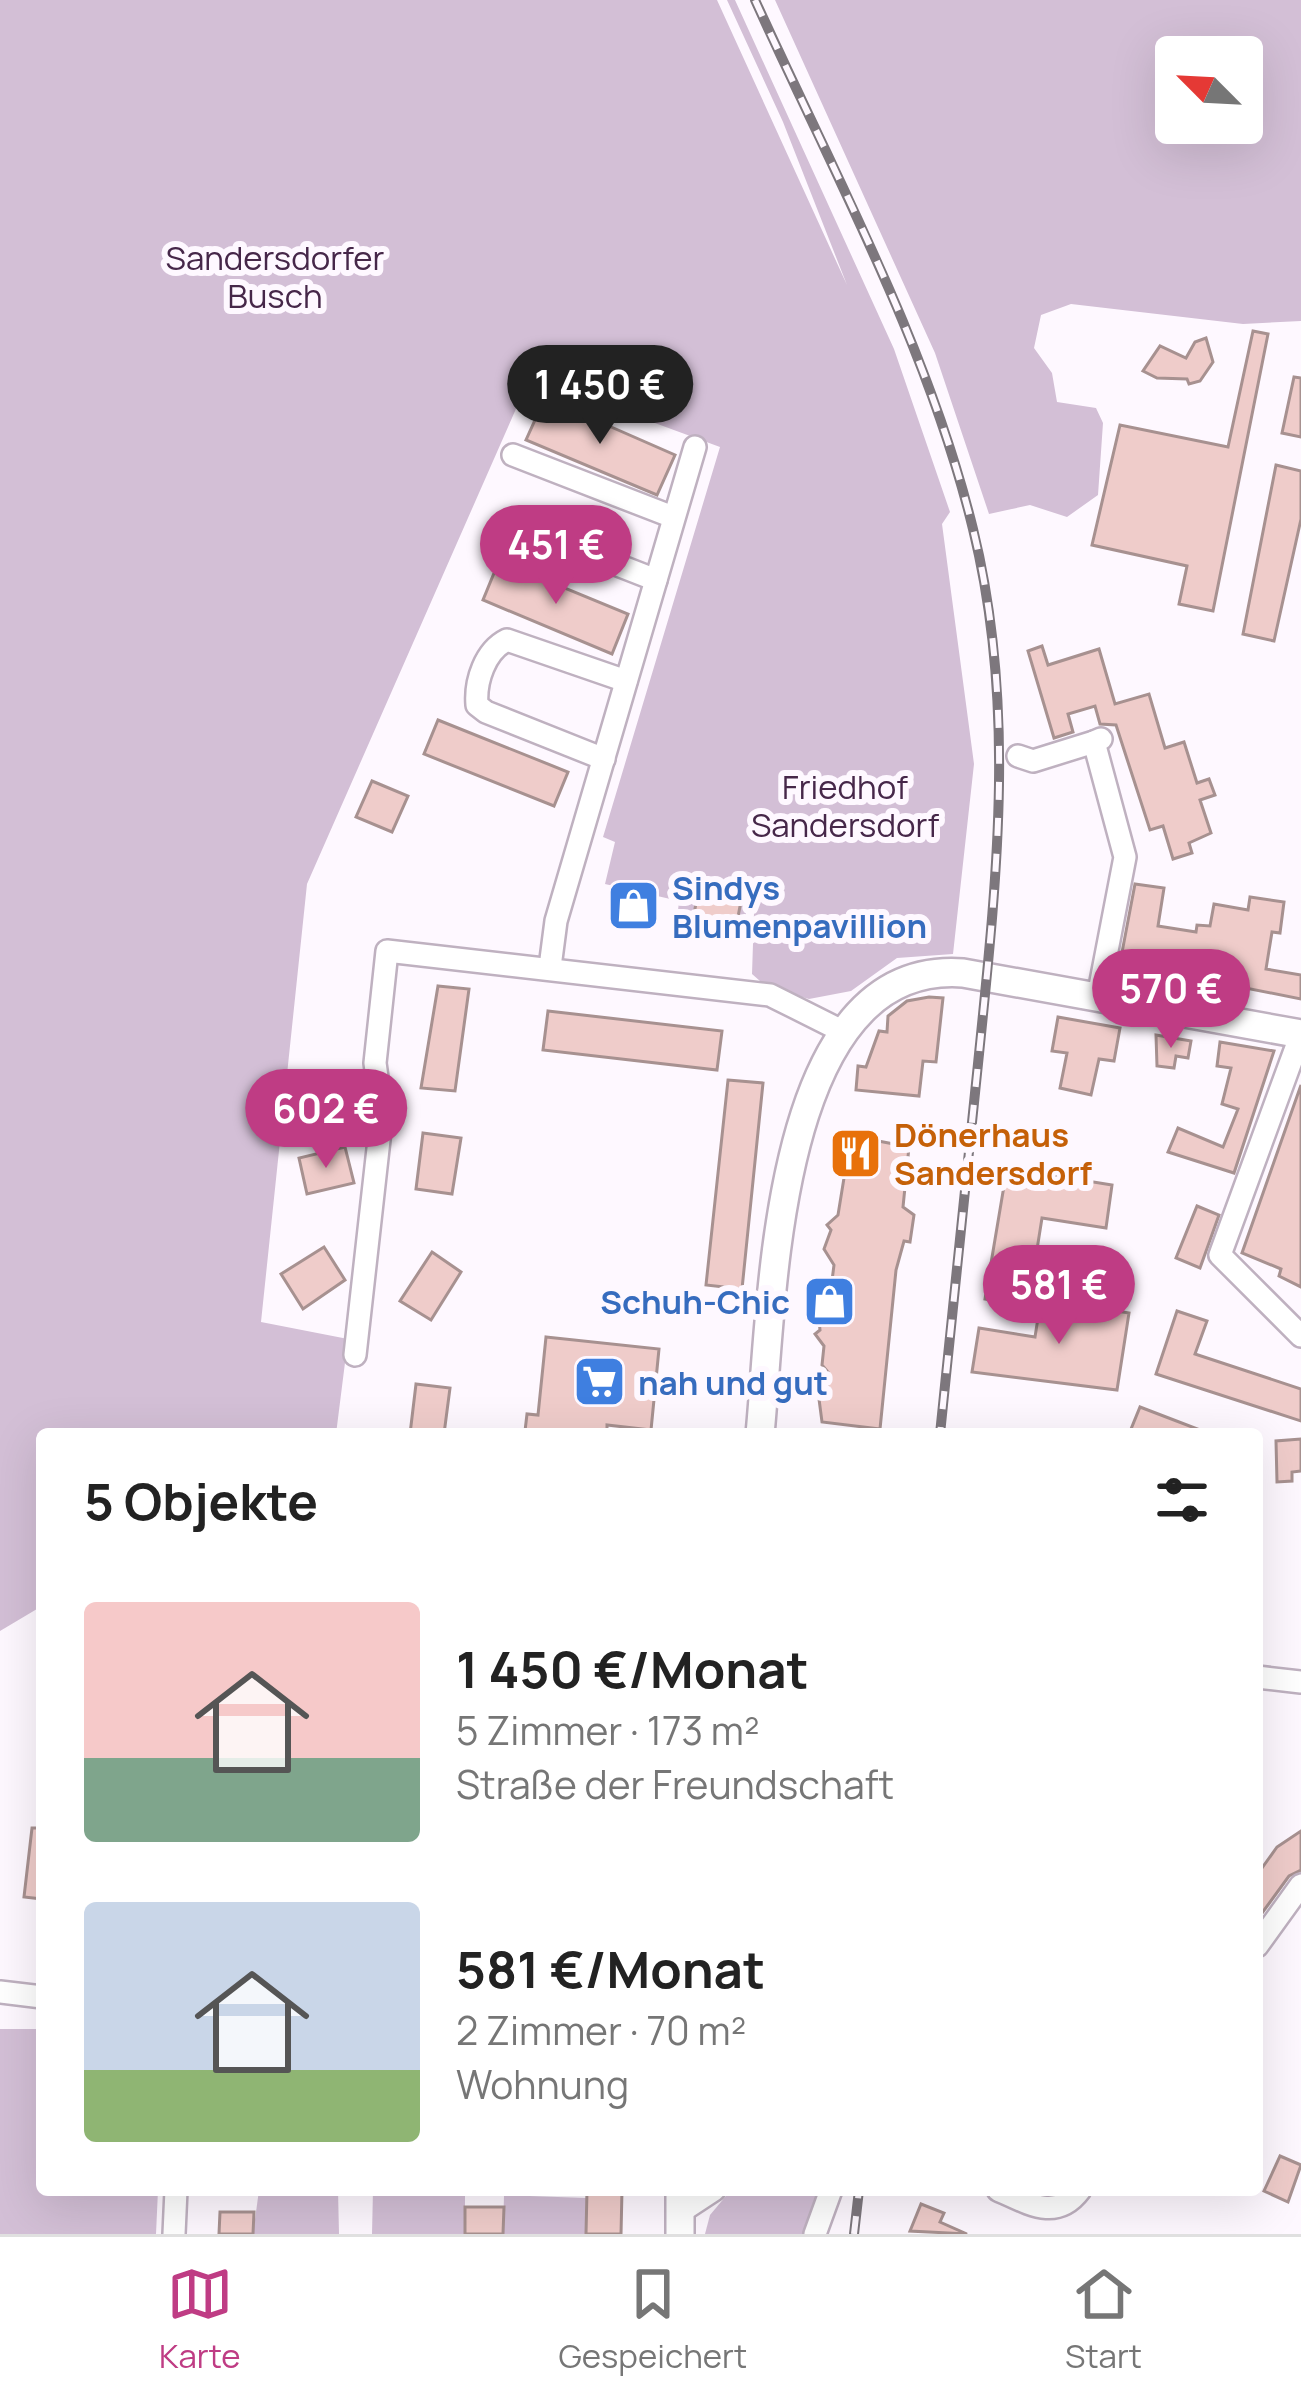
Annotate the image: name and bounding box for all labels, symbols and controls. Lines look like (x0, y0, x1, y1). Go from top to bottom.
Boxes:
north arrow (1155, 36, 1263, 144)
map controls (1155, 36, 1263, 144)
park label: Sandersdorfer Busch (166, 235, 384, 318)
pin: 1 450 € (489, 345, 711, 447)
text: 1 450 € (534, 357, 666, 411)
pin: 451 € (472, 505, 640, 607)
text: 451 € (507, 517, 605, 571)
park label: Friedhof Sandersdorf (751, 764, 939, 847)
place label: Sindys Blumenpavillion (672, 865, 927, 948)
shop icon: Sindys Blumenpavillion (605, 878, 661, 934)
pin: 570 € (1087, 949, 1255, 1051)
text: 570 € (1119, 961, 1223, 1015)
pin: 602 € (242, 1069, 410, 1171)
text: 602 € (272, 1081, 380, 1135)
place label: Dönerhaus Sandersdorf (894, 1112, 1093, 1195)
restaurant icon: Dönerhaus Sandersdorf (827, 1125, 883, 1181)
pin: 581 € (975, 1245, 1143, 1347)
text: 581 € (1010, 1257, 1108, 1311)
shop icon: Schuh-Chic (801, 1273, 857, 1329)
place label: Schuh-Chic (600, 1279, 790, 1324)
supermarket icon: nah und gut (571, 1354, 627, 1410)
place label: nah und gut (638, 1360, 828, 1405)
text: 5 Objekte (84, 1466, 318, 1535)
icon: filters (1149, 1467, 1215, 1533)
text: 1 450 €/Monat (456, 1634, 809, 1703)
icon: home (180, 1650, 324, 1794)
text: 5 Zimmer · 173 m² (456, 1703, 760, 1757)
text: Straße der Freundschaft (456, 1757, 894, 1811)
text: 581 €/Monat (456, 1934, 765, 2003)
icon: home (180, 1950, 324, 2094)
text: 2 Zimmer · 70 m² (456, 2003, 746, 2057)
text: Wohnung (456, 2057, 629, 2111)
tab: Karte (159, 2261, 241, 2378)
tab: Gespeichert (558, 2261, 747, 2378)
tab: Start (1065, 2261, 1142, 2378)

